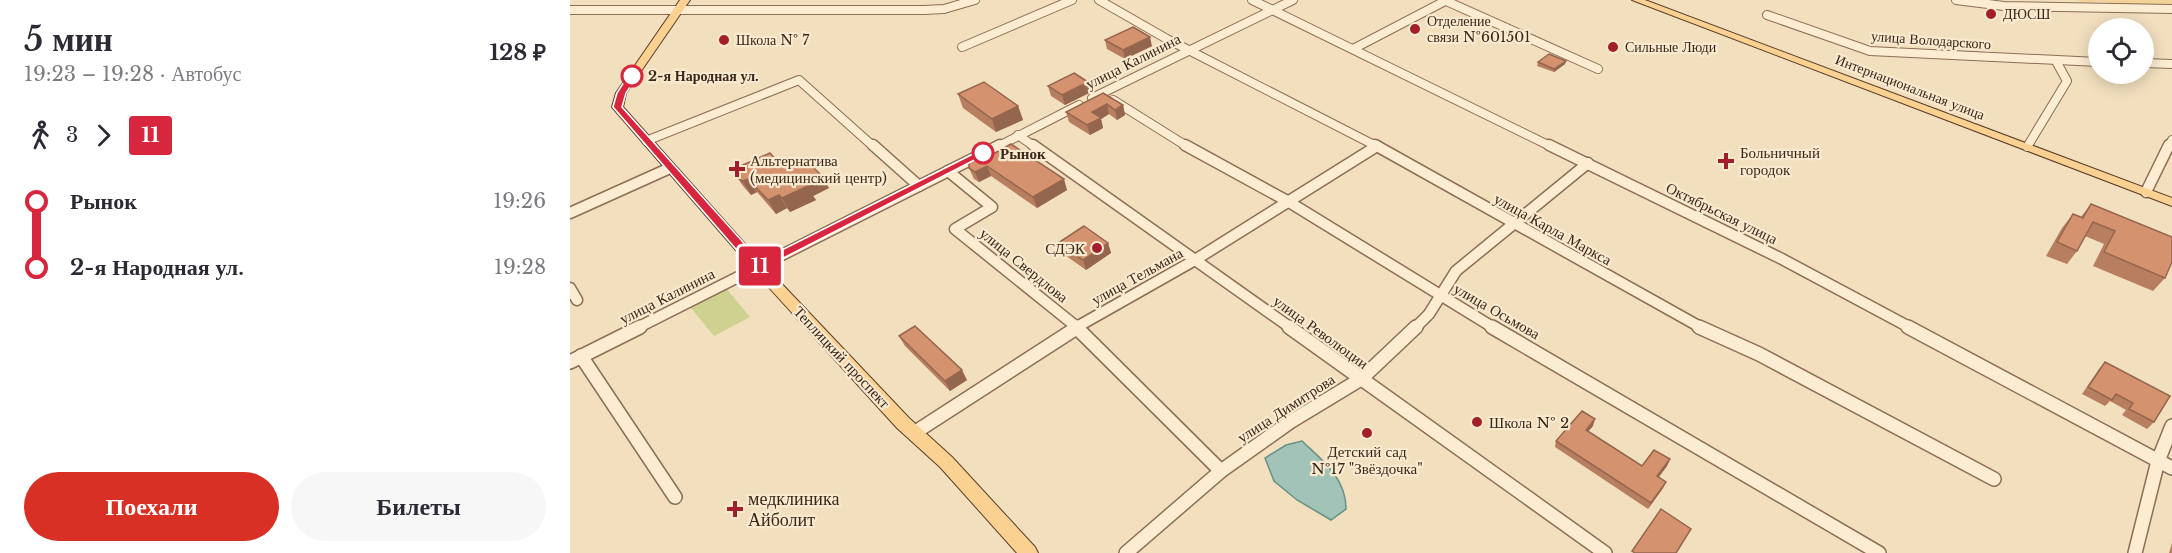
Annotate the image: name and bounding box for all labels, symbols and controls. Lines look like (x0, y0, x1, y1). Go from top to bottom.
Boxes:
place label: ДЮСШ (2003, 5, 2050, 23)
marker: ДЮСШ (1984, 7, 1998, 21)
place label: Отделение связи №601501 (1427, 12, 1531, 46)
map controls (2088, 18, 2154, 84)
button: locate (2088, 18, 2154, 84)
text: 5 мин (24, 19, 113, 60)
marker: Отделение связи №601501 (1408, 22, 1422, 36)
street label: улица Володарского (1870, 27, 1992, 53)
street label: улица Калинина (1082, 29, 1184, 93)
place label: Школа № 7 (736, 31, 810, 49)
marker: Школа № 7 (717, 33, 731, 47)
place label: Сильные Люди (1625, 38, 1717, 56)
text: 128 ₽ (489, 39, 546, 66)
marker: Сильные Люди (1606, 40, 1620, 54)
street label: Интернациональная улица (1833, 50, 1988, 124)
text: 19:23 – 19:28 · Автобус (24, 62, 241, 86)
marker: 2-я Народная ул. (621, 65, 643, 87)
place label: 2-я Народная ул. (648, 67, 759, 85)
icon: walk (24, 119, 57, 152)
icon: forward (87, 119, 120, 152)
text: 11 (141, 122, 160, 148)
text: 3 (66, 123, 78, 147)
marker: Рынок (972, 142, 994, 164)
place label: Больничный городок (1740, 143, 1820, 179)
place label: Рынок (1000, 144, 1046, 163)
place label: Альтернатива (медицинский центр) (750, 151, 887, 187)
marker: Больничный городок (1717, 152, 1735, 170)
marker: Альтернатива (медицинский центр) (728, 160, 746, 178)
street label: Октябрьская улица (1663, 178, 1781, 248)
text: Рынок (70, 188, 137, 215)
text: 19:26 (493, 189, 546, 213)
street label: улица Карла Маркса (1491, 189, 1615, 269)
street label: улица Свердлова (976, 223, 1072, 307)
place label: СДЭК (1045, 239, 1086, 258)
marker: СДЭК (1090, 241, 1104, 255)
street label: улица Тельмана (1088, 243, 1186, 309)
line badge: 11 (733, 246, 787, 286)
text: 11 (751, 253, 769, 279)
text: 2-я Народная ул. (70, 254, 244, 281)
text: 19:28 (494, 255, 546, 279)
street label: улица Калинина (616, 264, 718, 328)
street label: улица Осьмова (1451, 279, 1544, 343)
street label: улица Революции (1270, 291, 1372, 373)
street label: Теплицкий проспект (790, 302, 895, 412)
street label: улица Димитрова (1234, 369, 1339, 447)
place label: Школа № 2 (1489, 413, 1569, 432)
marker: Школа № 2 (1470, 415, 1484, 429)
marker: Детский сад №17 "Звёздочка" (1360, 426, 1374, 440)
place label: Детский сад №17 "Звёздочка" (1311, 442, 1423, 478)
button: Поехали (24, 472, 279, 541)
button: Билеты (291, 472, 546, 541)
place label: медклиника Айболит (748, 488, 839, 531)
marker: медклиника Айболит (726, 500, 744, 518)

